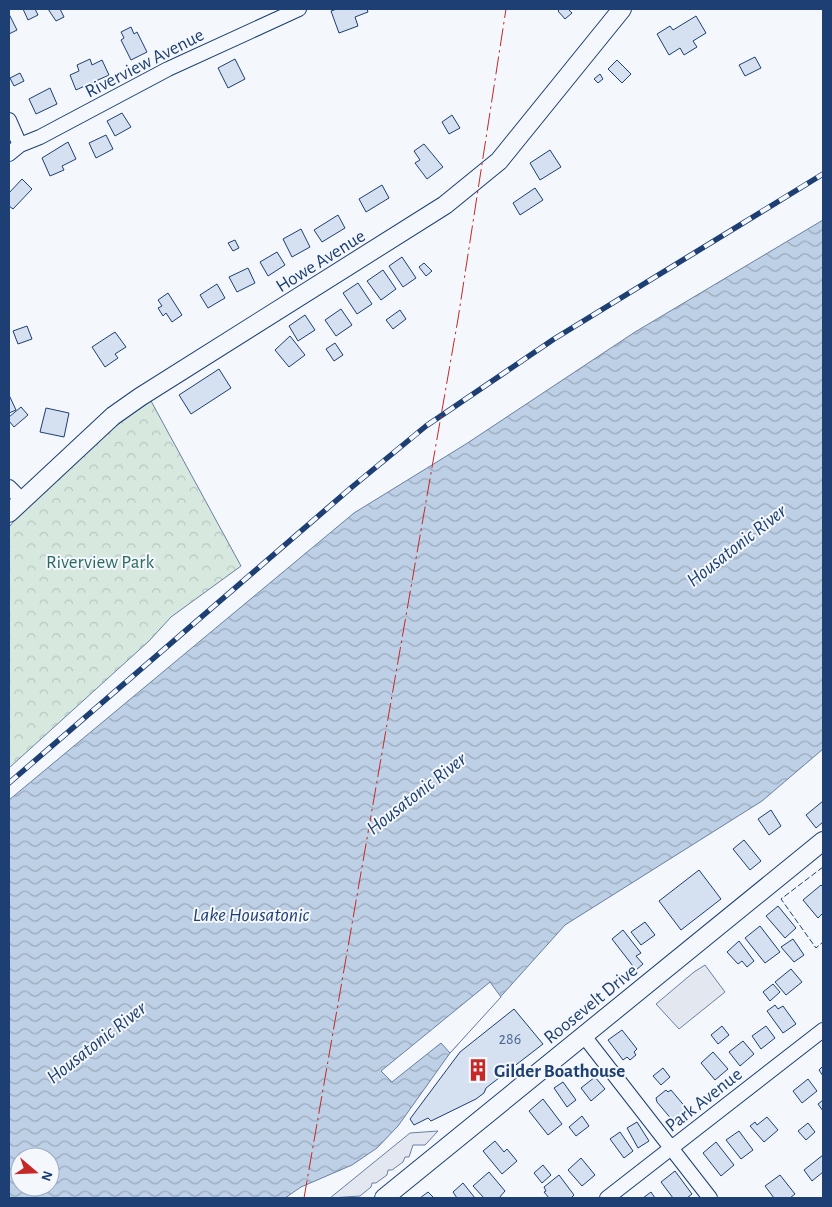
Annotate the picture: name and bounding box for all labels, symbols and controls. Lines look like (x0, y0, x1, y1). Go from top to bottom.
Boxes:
street label: Riverview Avenue (82, 25, 207, 101)
street label: Howe Avenue (273, 226, 369, 296)
water label: Housatonic River (683, 501, 791, 591)
park label: Riverview Park (46, 553, 154, 572)
water label: Housatonic River (363, 749, 471, 839)
water label: Lake Housatonic (193, 905, 310, 925)
street label: Roosevelt Drive (541, 961, 641, 1047)
water label: Housatonic River (43, 998, 151, 1088)
house number: 286 (499, 1031, 521, 1047)
building icon: Gilder Boathouse (465, 1057, 491, 1083)
place label: Gilder Boathouse (494, 1062, 625, 1081)
street label: Park Avenue (662, 1065, 746, 1136)
north arrow (10, 1147, 60, 1197)
text: N (38, 1169, 55, 1183)

